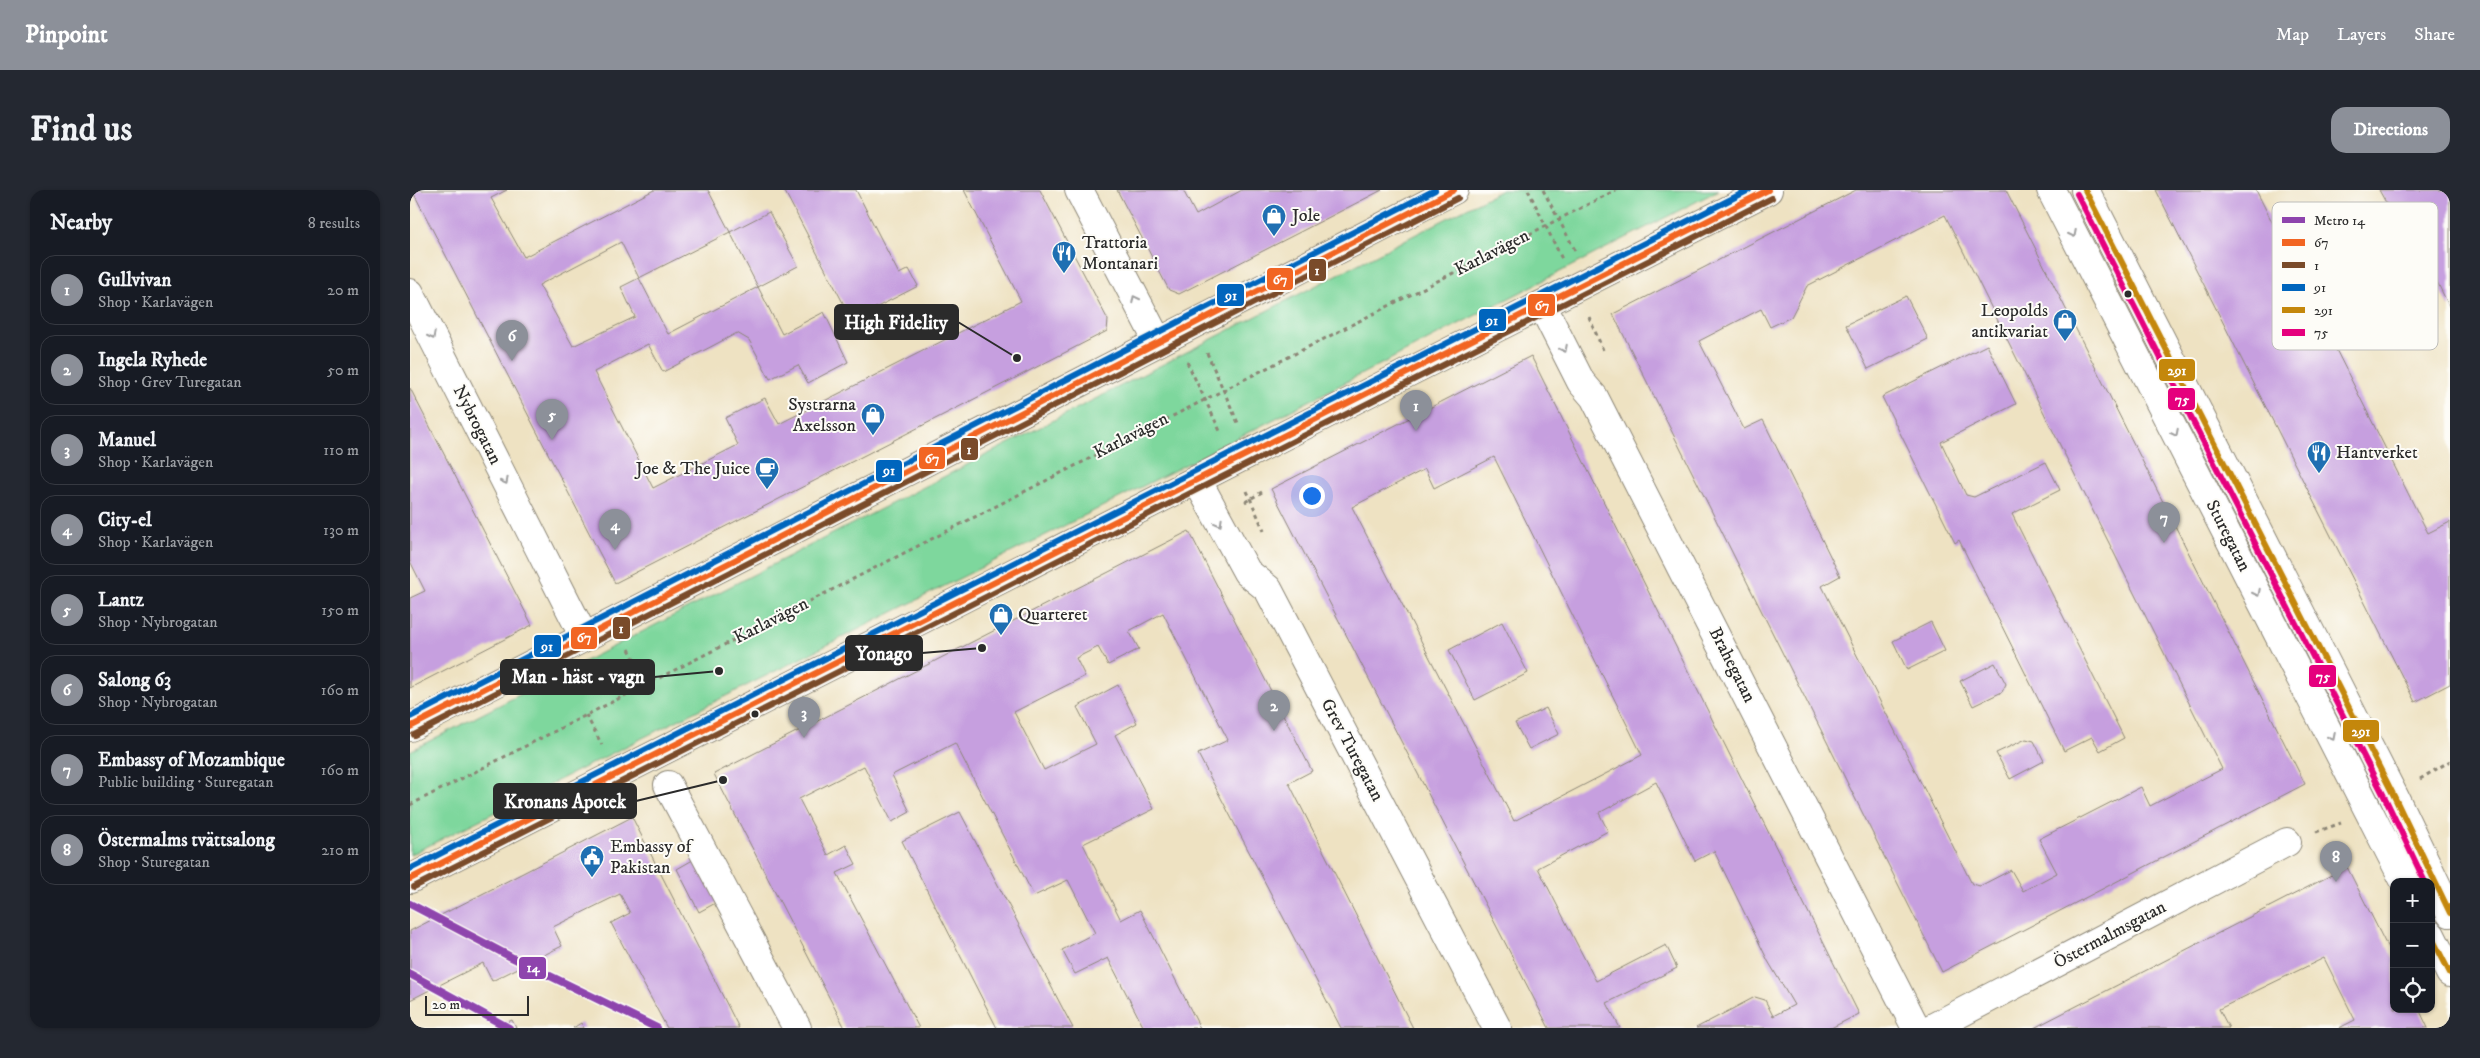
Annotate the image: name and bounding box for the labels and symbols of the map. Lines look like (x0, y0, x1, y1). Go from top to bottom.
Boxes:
legend (2272, 202, 2438, 350)
shop icon: Jole (1261, 203, 1287, 237)
place label: Jole (1290, 205, 1320, 227)
text: Metro 14 (2314, 212, 2366, 230)
street label: Karlavägen (1451, 225, 1534, 281)
one-way arrow (2067, 228, 2077, 237)
place label: Trattoria Montanari (1082, 232, 1158, 275)
text: 67 (2314, 234, 2329, 252)
restaurant icon: Trattoria Montanari (1051, 240, 1077, 274)
text: 1 (2314, 257, 2319, 275)
line badge: 1 (1308, 258, 1327, 282)
text: 1 (1314, 262, 1320, 280)
line badge: 67 (1266, 267, 1294, 291)
text: 67 (1273, 271, 1287, 289)
text: 91 (2313, 279, 2326, 297)
line badge: 91 (1216, 283, 1245, 307)
text: 91 (1224, 287, 1237, 305)
unlabelled marker (2123, 289, 2133, 299)
line badge: 67 (1527, 293, 1556, 317)
one-way arrow (1131, 295, 1141, 304)
text: 67 (1535, 297, 1549, 315)
place label: Leopolds antikvariat (1971, 300, 2048, 343)
text: 291 (2314, 302, 2333, 320)
callout: High Fidelity (835, 305, 958, 339)
line badge: 91 (1478, 308, 1507, 332)
shop icon: Leopolds antikvariat (2052, 308, 2078, 342)
text: High Fidelity (844, 312, 949, 335)
text: 91 (1485, 312, 1498, 330)
pin: 6 (496, 320, 528, 361)
text: 75 (2314, 324, 2328, 342)
one-way arrow (426, 331, 436, 340)
one-way arrow (1558, 344, 1568, 353)
line badge: 291 (2158, 358, 2196, 382)
text: 291 (2168, 362, 2186, 380)
street label: Nybrogatan (448, 382, 507, 469)
line badge: 75 (2167, 387, 2196, 411)
pin: 1 (1400, 390, 1432, 431)
text: 75 (2175, 391, 2189, 409)
place label: Systrarna Axelsson (788, 394, 857, 437)
pin: 5 (536, 399, 568, 440)
shop icon: Systrarna Axelsson (860, 402, 886, 436)
street label: Karlavägen (1090, 408, 1173, 464)
one-way arrow (2169, 428, 2179, 437)
line badge: 1 (960, 437, 979, 461)
restaurant icon: Hantverket (2306, 440, 2332, 474)
text: 1 (966, 441, 972, 459)
place label: Hantverket (2336, 442, 2418, 464)
line badge: 67 (918, 446, 946, 470)
text: 67 (925, 450, 939, 468)
cafe icon: Joe & The Juice (754, 456, 780, 490)
place label: Joe & The Juice (634, 458, 750, 480)
line badge: 91 (875, 459, 903, 483)
text: 91 (882, 462, 895, 480)
one-way arrow (499, 476, 509, 485)
your location (1299, 483, 1325, 509)
street label: Sturegatan (2201, 497, 2256, 576)
pin: 7 (2148, 502, 2180, 543)
pin: 4 (599, 509, 631, 550)
one-way arrow (1213, 518, 1223, 527)
one-way arrow (2251, 587, 2261, 596)
street label: Karlavägen (730, 593, 813, 649)
shop icon: Quarteret (988, 602, 1014, 636)
place label: Quarteret (1018, 604, 1088, 626)
line badge: 1 (612, 616, 631, 640)
text: 1 (618, 620, 624, 638)
street label: Brahegatan (1704, 624, 1761, 707)
line badge: 67 (570, 626, 598, 650)
text: 67 (577, 629, 591, 647)
line badge: 91 (533, 634, 562, 658)
callout: Yonago (846, 636, 922, 670)
text: 91 (540, 638, 553, 656)
text: Yonago (855, 643, 912, 666)
callout: Man - häst - vagn (501, 660, 654, 694)
line badge: 75 (2308, 664, 2337, 688)
text: Man - häst - vagn (511, 666, 646, 689)
text: 75 (2316, 668, 2330, 686)
pin: 2 (1258, 690, 1290, 731)
street label: Grev Turegatan (1316, 695, 1388, 806)
pin: 3 (788, 697, 820, 738)
unlabelled marker (750, 709, 760, 719)
line badge: 291 (2342, 719, 2380, 743)
text: 291 (2352, 723, 2370, 741)
one-way arrow (2326, 732, 2336, 741)
callout: Kronans Apotek (494, 784, 636, 818)
text: Kronans Apotek (504, 791, 627, 814)
place label: Embassy of Pakistan (610, 836, 694, 879)
pin: 8 (2320, 841, 2352, 882)
public building icon: Embassy of Pakistan (579, 844, 605, 878)
street label: Östermalmsgatan (2050, 896, 2170, 974)
line badge: 14 (518, 956, 547, 980)
text: 14 (526, 959, 541, 977)
scale bar (425, 993, 529, 1016)

